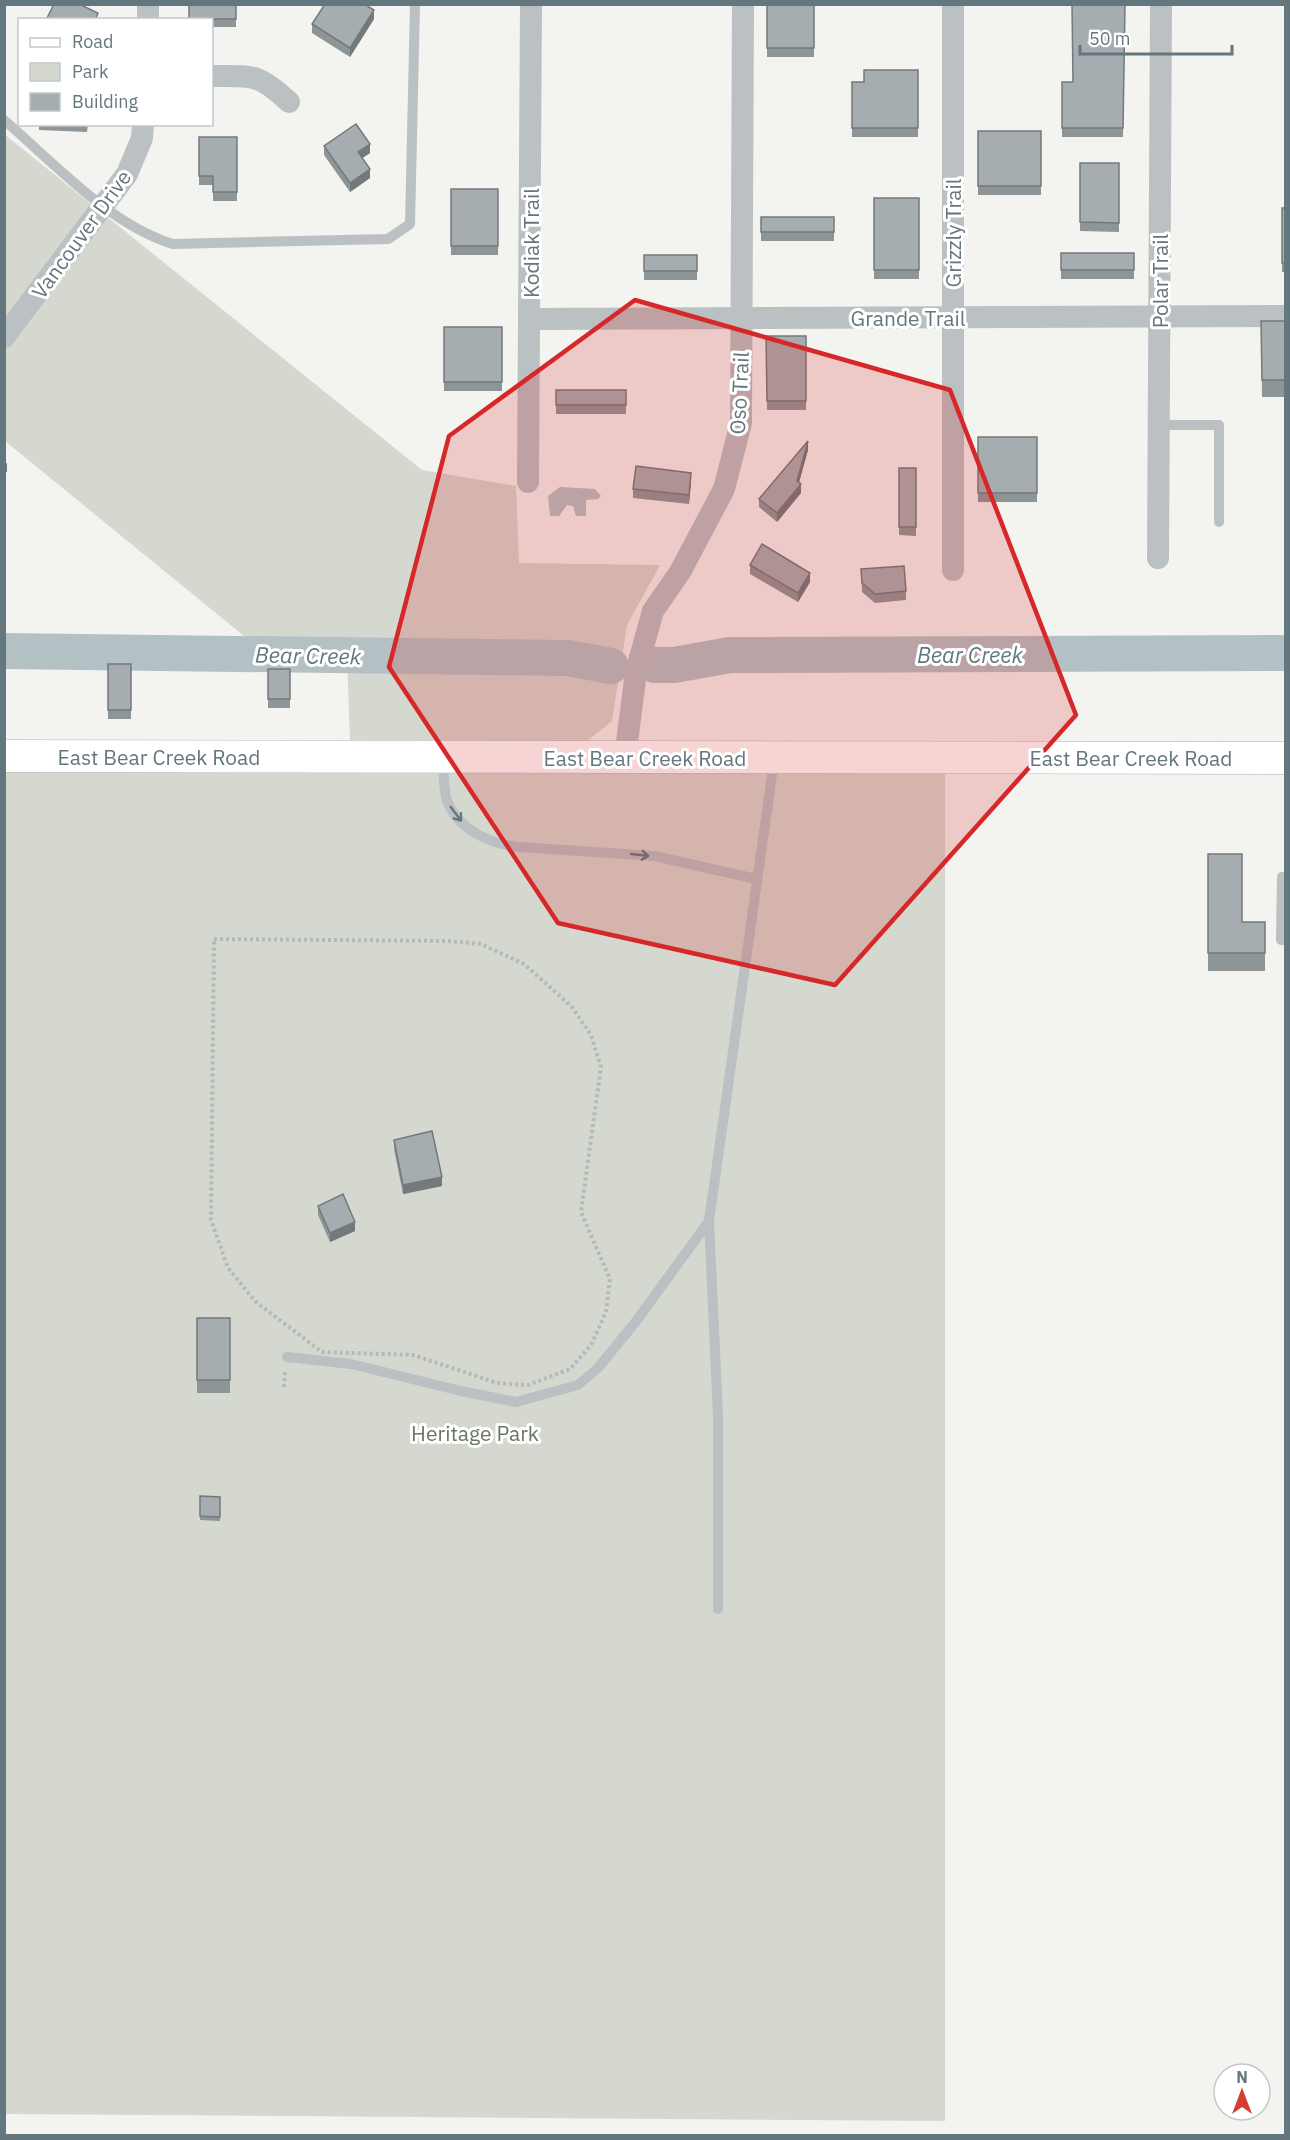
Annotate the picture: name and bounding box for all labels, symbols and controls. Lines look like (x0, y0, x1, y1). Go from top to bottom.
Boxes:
legend (18, 18, 213, 126)
scale bar (1080, 18, 1232, 56)
text: 50 m (1089, 27, 1131, 50)
text: Road (72, 30, 113, 53)
text: Park (72, 60, 109, 83)
text: Building (72, 90, 139, 113)
street label: Vancouver Drive (25, 164, 137, 304)
street label: Grizzly Trail (939, 178, 967, 287)
street label: Kodiak Trail (517, 188, 545, 298)
street label: Polar Trail (1146, 233, 1174, 328)
street label: Grande Trail (851, 304, 966, 332)
street label: Oso Trail (723, 351, 755, 435)
water label: Bear Creek (255, 640, 362, 670)
water label: Bear Creek (917, 640, 1024, 669)
street label: East Bear Creek Road (58, 743, 261, 771)
street label: East Bear Creek Road (544, 744, 747, 772)
street label: East Bear Creek Road (1030, 744, 1233, 772)
one-way arrow (450, 806, 463, 822)
one-way arrow (629, 850, 649, 861)
park label: Heritage Park (411, 1419, 539, 1447)
north arrow (1212, 2062, 1272, 2122)
text: N (1236, 2067, 1248, 2087)

